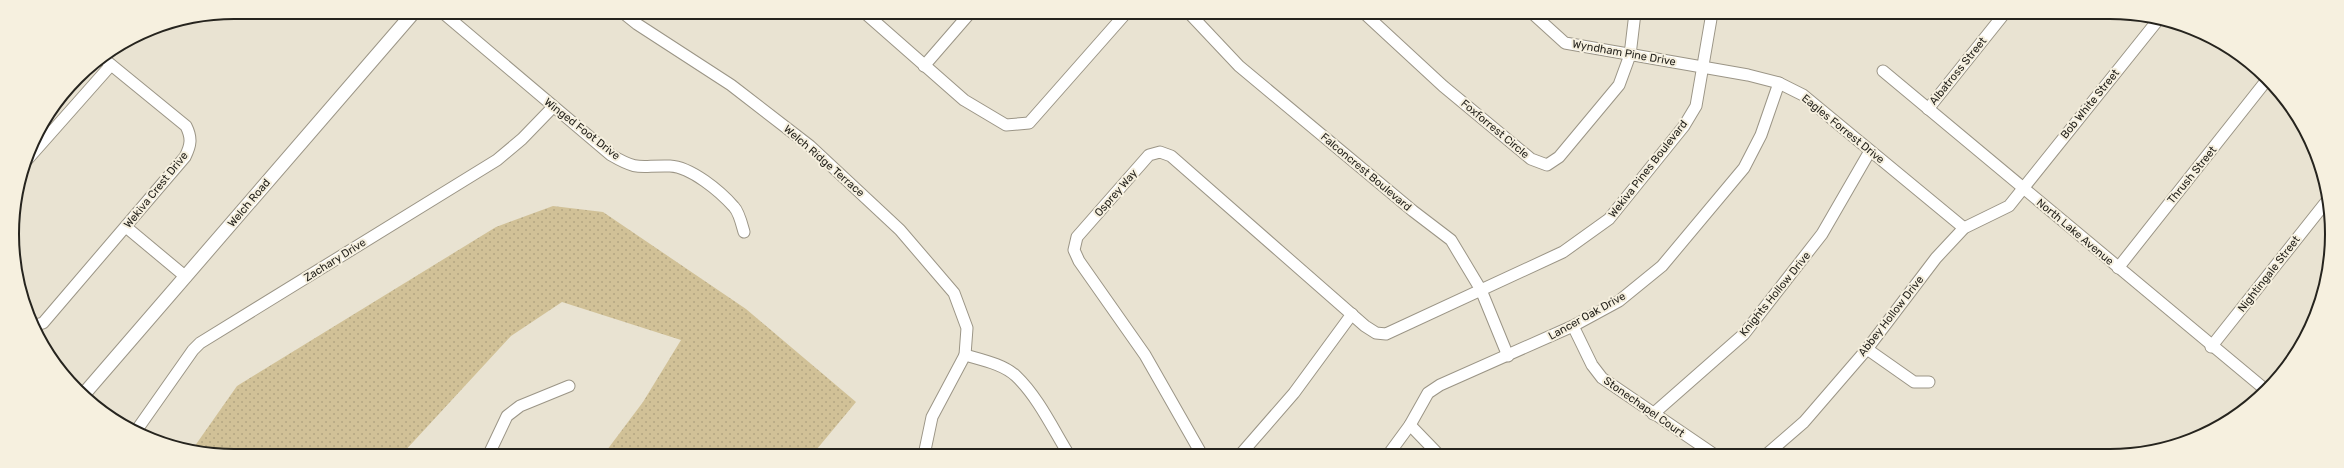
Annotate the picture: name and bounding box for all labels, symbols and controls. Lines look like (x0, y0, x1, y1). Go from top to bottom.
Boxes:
street label: Albatross Street (1927, 34, 1990, 107)
street label: Wyndham Pine Drive (1571, 37, 1677, 69)
street label: Bob White Street (2058, 66, 2123, 141)
street label: Eagles Forrest Drive (1799, 92, 1887, 166)
street label: Winged Foot Drive (542, 95, 622, 163)
street label: Foxforrest Circle (1458, 97, 1532, 161)
street label: Wekiva Pines Boulevard (1606, 118, 1690, 220)
street label: Welch Ridge Terrace (781, 122, 867, 200)
street label: Falconcrest Boulevard (1318, 130, 1414, 214)
street label: Thrush Street (2165, 143, 2220, 206)
street label: Wekiva Crest Drive (121, 149, 191, 231)
street label: Osprey Way (1092, 167, 1140, 219)
street label: Welch Road (225, 176, 273, 230)
street label: North Lake Avenue (2034, 196, 2116, 268)
street label: Nightingale Street (2235, 233, 2303, 315)
street label: Zachary Drive (302, 236, 368, 284)
street label: Knights Hollow Drive (1737, 249, 1813, 339)
street label: Abbey Hollow Drive (1856, 273, 1926, 359)
street label: Lancer Oak Drive (1546, 289, 1628, 343)
street label: Stonechapel Court (1601, 374, 1688, 440)

